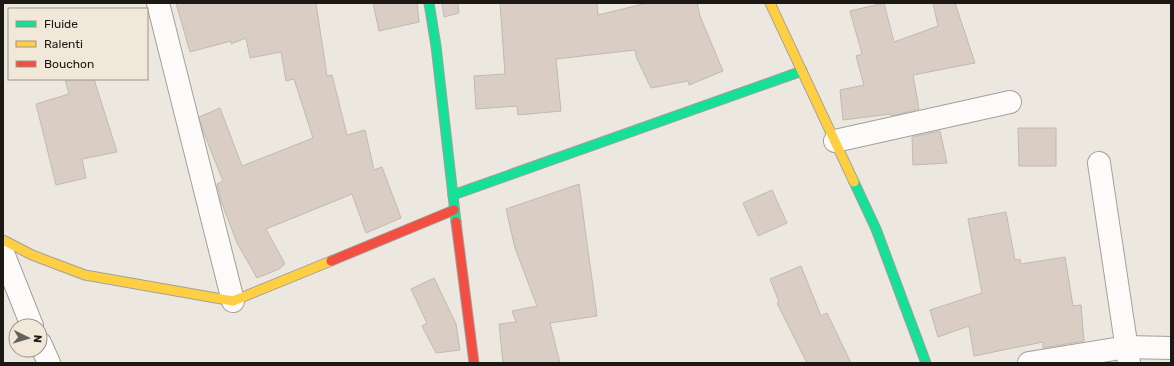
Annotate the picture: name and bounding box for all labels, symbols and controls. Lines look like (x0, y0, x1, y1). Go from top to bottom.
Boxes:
legend (8, 8, 148, 80)
text: Fluide (44, 17, 78, 31)
text: Ralenti (44, 37, 83, 51)
text: Bouchon (44, 57, 94, 71)
north arrow (8, 318, 48, 358)
text: N (31, 334, 44, 343)

